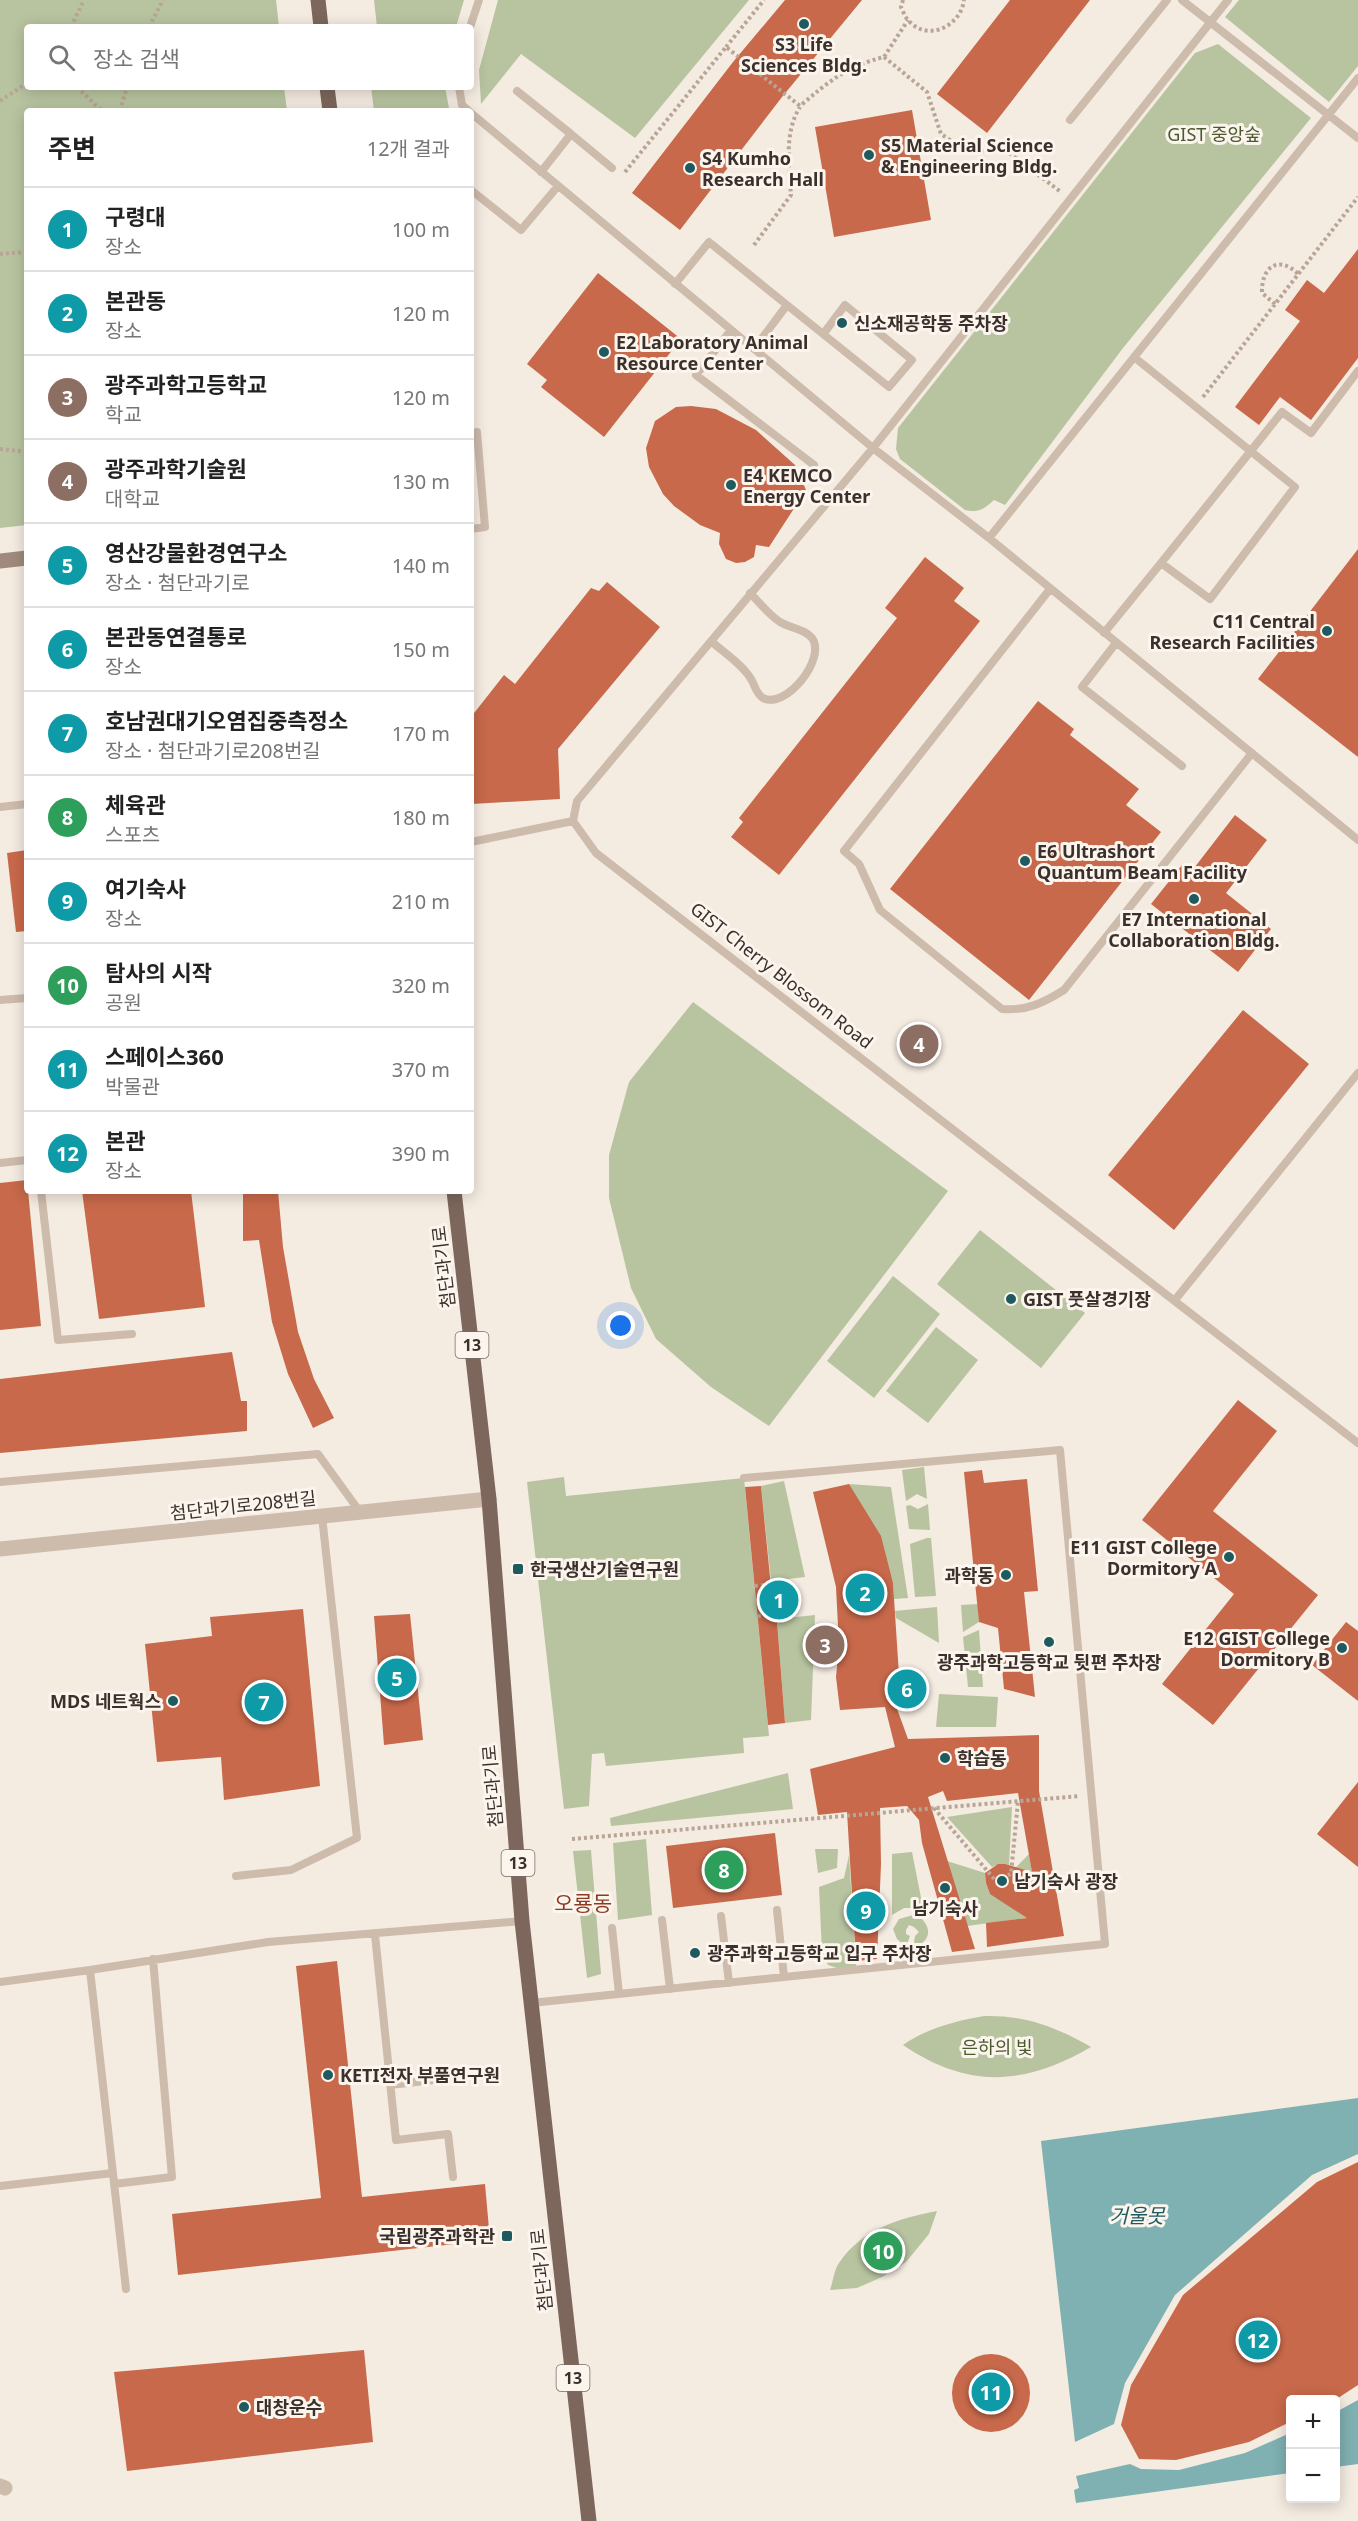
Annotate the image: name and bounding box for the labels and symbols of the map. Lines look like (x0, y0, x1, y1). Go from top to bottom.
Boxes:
marker: S3 Life Sciences Bldg. (797, 17, 811, 31)
place label: S3 Life Sciences Bldg. (741, 32, 867, 77)
park label: GIST 중앙숲 (1167, 122, 1261, 146)
place label: S5 Material Science & Engineering Bldg. (881, 133, 1057, 178)
place label: S4 Kumho Research Hall (702, 146, 824, 191)
marker: S5 Material Science & Engineering Bldg. (862, 148, 876, 162)
marker: S4 Kumho Research Hall (683, 161, 697, 175)
place label: 신소재공학동 주차장 (854, 311, 1008, 335)
marker: 신소재공학동 주차장 (835, 316, 849, 330)
place label: E2 Laboratory Animal Resource Center (616, 330, 808, 375)
marker: E2 Laboratory Animal Resource Center (597, 345, 611, 359)
place label: E4 KEMCO Energy Center (743, 463, 870, 508)
marker: E4 KEMCO Energy Center (724, 478, 738, 492)
place label: C11 Central Research Facilities (1149, 609, 1315, 654)
marker: C11 Central Research Facilities (1320, 624, 1334, 638)
place label: E6 Ultrashort Quantum Beam Facility (1037, 839, 1248, 884)
marker: E6 Ultrashort Quantum Beam Facility (1018, 854, 1032, 868)
marker: E7 International Collaboration Bldg. (1187, 892, 1201, 906)
street label: GIST Cherry Blossom Road (686, 896, 878, 1054)
place label: E7 International Collaboration Bldg. (1108, 907, 1280, 952)
pin: 4 (900, 1022, 938, 1066)
street label: 첨단과기로 (426, 1224, 460, 1310)
place label: GIST 풋살경기장 (1023, 1287, 1151, 1311)
marker: GIST 풋살경기장 (1004, 1292, 1018, 1306)
your location (606, 1311, 635, 1340)
road number: 13 (456, 1332, 488, 1358)
street label: 첨단과기로208번길 (169, 1485, 317, 1525)
place label: E11 GIST College Dormitory A (1070, 1535, 1218, 1580)
marker: E11 GIST College Dormitory A (1222, 1550, 1236, 1564)
place label: 한국생산기술연구원 (530, 1557, 679, 1581)
marker: 한국생산기술연구원 (511, 1562, 525, 1576)
place label: 과학동 (944, 1563, 994, 1587)
marker: 과학동 (999, 1568, 1013, 1582)
pin: 2 (846, 1570, 884, 1616)
pin: 1 (760, 1578, 798, 1622)
pin: 3 (806, 1622, 844, 1668)
place label: E12 GIST College Dormitory B (1183, 1626, 1330, 1671)
marker: 광주과학고등학교 뒷편 주차장 (1042, 1635, 1056, 1649)
marker: E12 GIST College Dormitory B (1335, 1641, 1349, 1655)
place label: 광주과학고등학교 뒷편 주차장 (937, 1650, 1162, 1674)
pin: 5 (378, 1656, 416, 1700)
pin: 6 (888, 1666, 926, 1712)
pin: 7 (244, 1680, 284, 1724)
place label: MDS 네트웍스 (50, 1689, 161, 1713)
marker: MDS 네트웍스 (166, 1694, 180, 1708)
street label: 첨단과기로 (476, 1744, 508, 1828)
place label: 학습동 (957, 1746, 1007, 1770)
marker: 학습동 (938, 1751, 952, 1765)
pin: 8 (704, 1848, 744, 1892)
road number: 13 (502, 1850, 534, 1876)
place label: 남기숙사 광장 (1014, 1869, 1118, 1893)
marker: 남기숙사 광장 (995, 1874, 1009, 1888)
marker: 남기숙사 (938, 1881, 952, 1895)
pin: 9 (846, 1888, 886, 1934)
district label: 오룡동 (554, 1889, 612, 1917)
place label: 남기숙사 (912, 1896, 979, 1920)
place label: 광주과학고등학교 입구 주차장 (707, 1941, 932, 1965)
marker: 광주과학고등학교 입구 주차장 (688, 1946, 702, 1960)
park label: 은하의 빛 (962, 2035, 1032, 2059)
place label: KETI전자 부품연구원 (340, 2063, 500, 2087)
marker: KETI전자 부품연구원 (321, 2068, 335, 2082)
water label: 거울못 (1109, 2202, 1166, 2229)
place label: 국립광주과학관 (379, 2224, 495, 2248)
street label: 첨단과기로 (525, 2228, 557, 2312)
pin: 10 (864, 2228, 902, 2274)
marker: 국립광주과학관 (500, 2229, 514, 2243)
pin: 12 (1238, 2318, 1278, 2362)
road number: 13 (556, 2365, 590, 2391)
pin: 11 (972, 2370, 1010, 2414)
place label: 대창운수 (256, 2395, 322, 2419)
marker: 대창운수 (237, 2400, 251, 2414)

